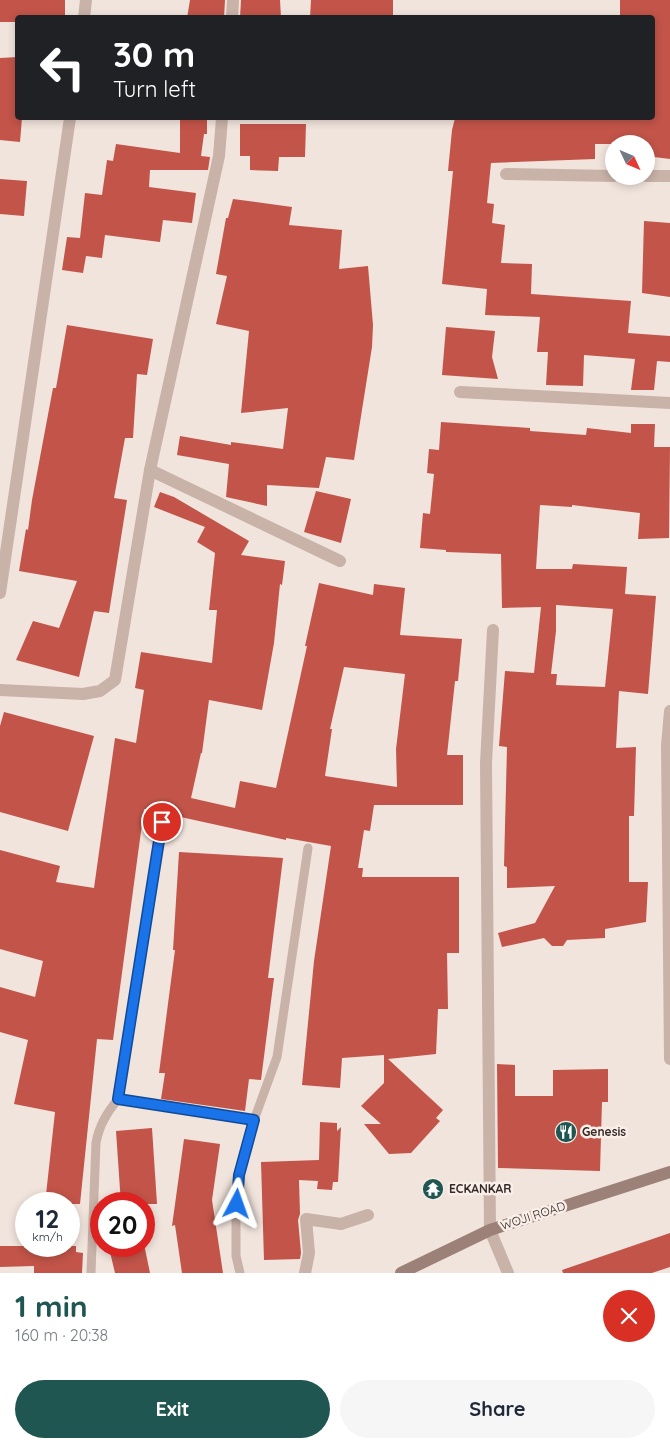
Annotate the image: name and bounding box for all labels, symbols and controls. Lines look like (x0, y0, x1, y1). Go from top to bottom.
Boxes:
text: 30 m (113, 32, 195, 76)
icon: left (30, 35, 95, 100)
text: Turn left (113, 75, 196, 103)
north arrow (605, 135, 655, 185)
map controls (605, 135, 655, 185)
pin (141, 801, 183, 843)
icon: arrive (148, 808, 176, 836)
restaurant icon: Genesis (554, 1120, 578, 1144)
place label: Genesis (582, 1124, 626, 1139)
position arrow (210, 1177, 262, 1229)
temple icon: ECKANKAR (421, 1177, 445, 1201)
place label: ECKANKAR (449, 1181, 512, 1196)
speed limit sign: 20 (90, 1192, 155, 1257)
street label: WOJI ROAD (499, 1198, 567, 1233)
text: 12 (36, 1203, 59, 1234)
text: km/h (32, 1229, 63, 1244)
text: 1 min (15, 1287, 88, 1325)
button: close (603, 1290, 655, 1342)
text: 160 m · 20:38 (15, 1325, 108, 1345)
button: Exit (15, 1380, 330, 1438)
button: Share (340, 1380, 655, 1438)

